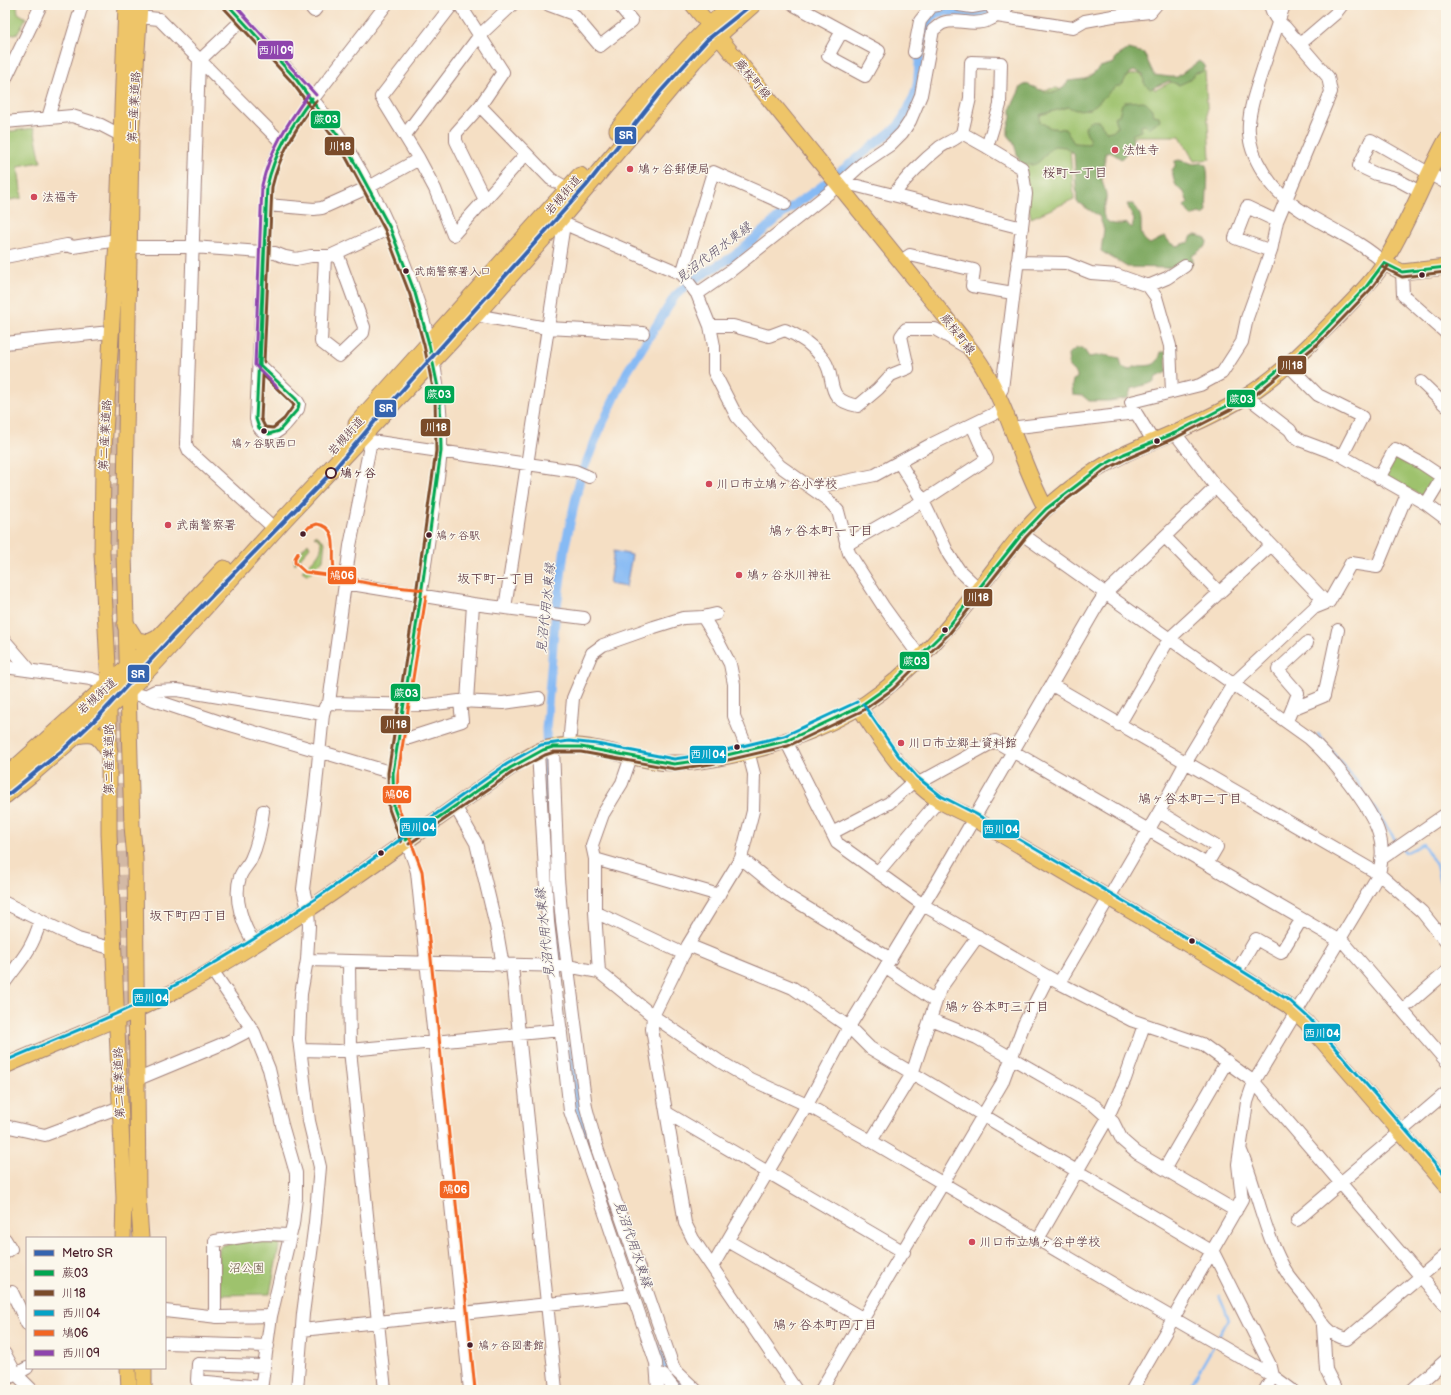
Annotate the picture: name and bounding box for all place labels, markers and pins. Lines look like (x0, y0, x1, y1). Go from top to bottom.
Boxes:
place label: 法性寺 (1123, 143, 1159, 158)
marker: 法性寺 (1110, 145, 1120, 155)
place label: 鳩ヶ谷郵便局 (638, 162, 710, 177)
marker: 鳩ヶ谷郵便局 (625, 164, 635, 174)
place label: 法福寺 (42, 190, 78, 205)
marker: 法福寺 (29, 192, 39, 202)
place label: 武南警察署入口 (414, 265, 491, 278)
marker: 武南警察署入口 (401, 266, 411, 276)
unlabelled marker (1417, 270, 1427, 280)
marker: 鳩ヶ谷駅西口 (259, 426, 269, 436)
unlabelled marker (1152, 436, 1162, 446)
place label: 鳩ヶ谷駅西口 (231, 437, 297, 450)
place label: 鳩ヶ谷 (340, 466, 376, 481)
marker: 鳩ヶ谷 (325, 467, 337, 479)
place label: 川口市立鳩ヶ谷小学校 (717, 477, 837, 492)
marker: 川口市立鳩ヶ谷小学校 (704, 479, 714, 489)
place label: 武南警察署 (176, 518, 236, 533)
marker: 武南警察署 (163, 520, 173, 530)
unlabelled marker (298, 529, 308, 539)
place label: 鳩ヶ谷駅 (436, 529, 480, 542)
marker: 鳩ヶ谷駅 (424, 530, 434, 540)
place label: 鳩ヶ谷氷川神社 (747, 568, 831, 583)
marker: 鳩ヶ谷氷川神社 (734, 570, 744, 580)
unlabelled marker (940, 625, 950, 635)
place label: 川口市立郷土資料館 (909, 736, 1017, 751)
marker: 川口市立郷土資料館 (896, 738, 906, 748)
unlabelled marker (732, 742, 742, 752)
unlabelled marker (376, 848, 386, 858)
unlabelled marker (1187, 936, 1197, 946)
place label: 川口市立鳩ヶ谷中学校 (980, 1235, 1100, 1250)
marker: 川口市立鳩ヶ谷中学校 (967, 1237, 977, 1247)
place label: 鳩ヶ谷図書館 (478, 1339, 544, 1352)
marker: 鳩ヶ谷図書館 (465, 1340, 475, 1350)

